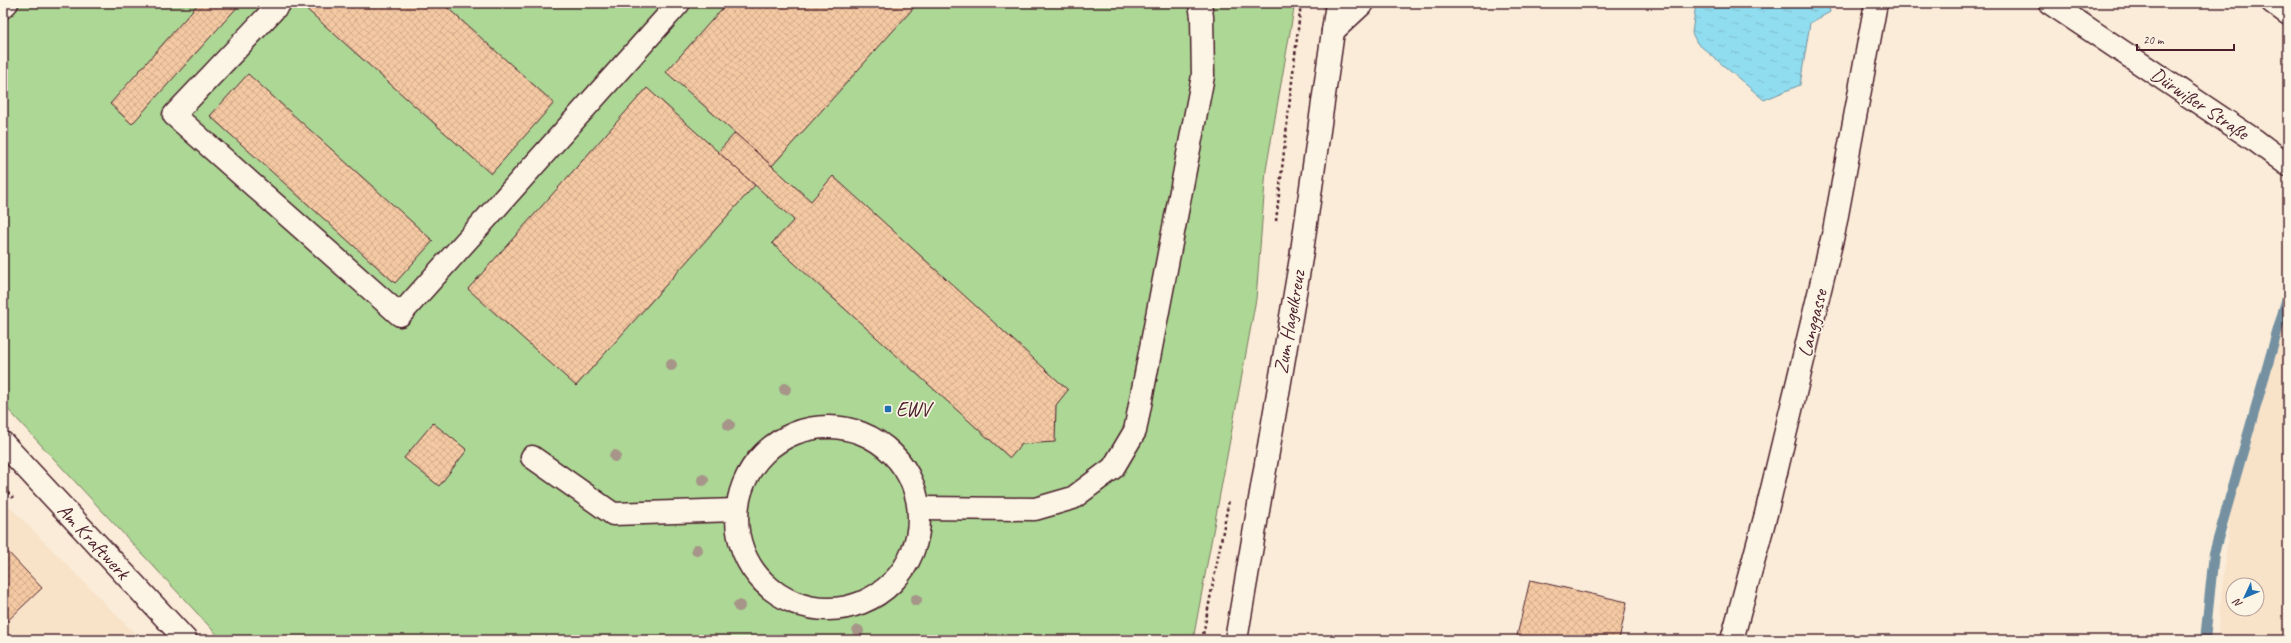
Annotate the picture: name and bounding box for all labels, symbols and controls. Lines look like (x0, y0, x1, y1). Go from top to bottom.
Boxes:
scale bar (2137, 26, 2234, 52)
text: 20 m (2143, 32, 2165, 48)
street label: Dürwißer Straße (2146, 62, 2255, 146)
street label: Zum Hagelkreuz (1268, 267, 1311, 376)
street label: Langgasse (1792, 285, 1833, 359)
place label: EWV (896, 397, 935, 422)
marker: EWV (883, 404, 893, 414)
street label: Am Kraftwerk (52, 498, 136, 586)
north arrow (2225, 577, 2265, 617)
text: N (2229, 595, 2245, 611)

